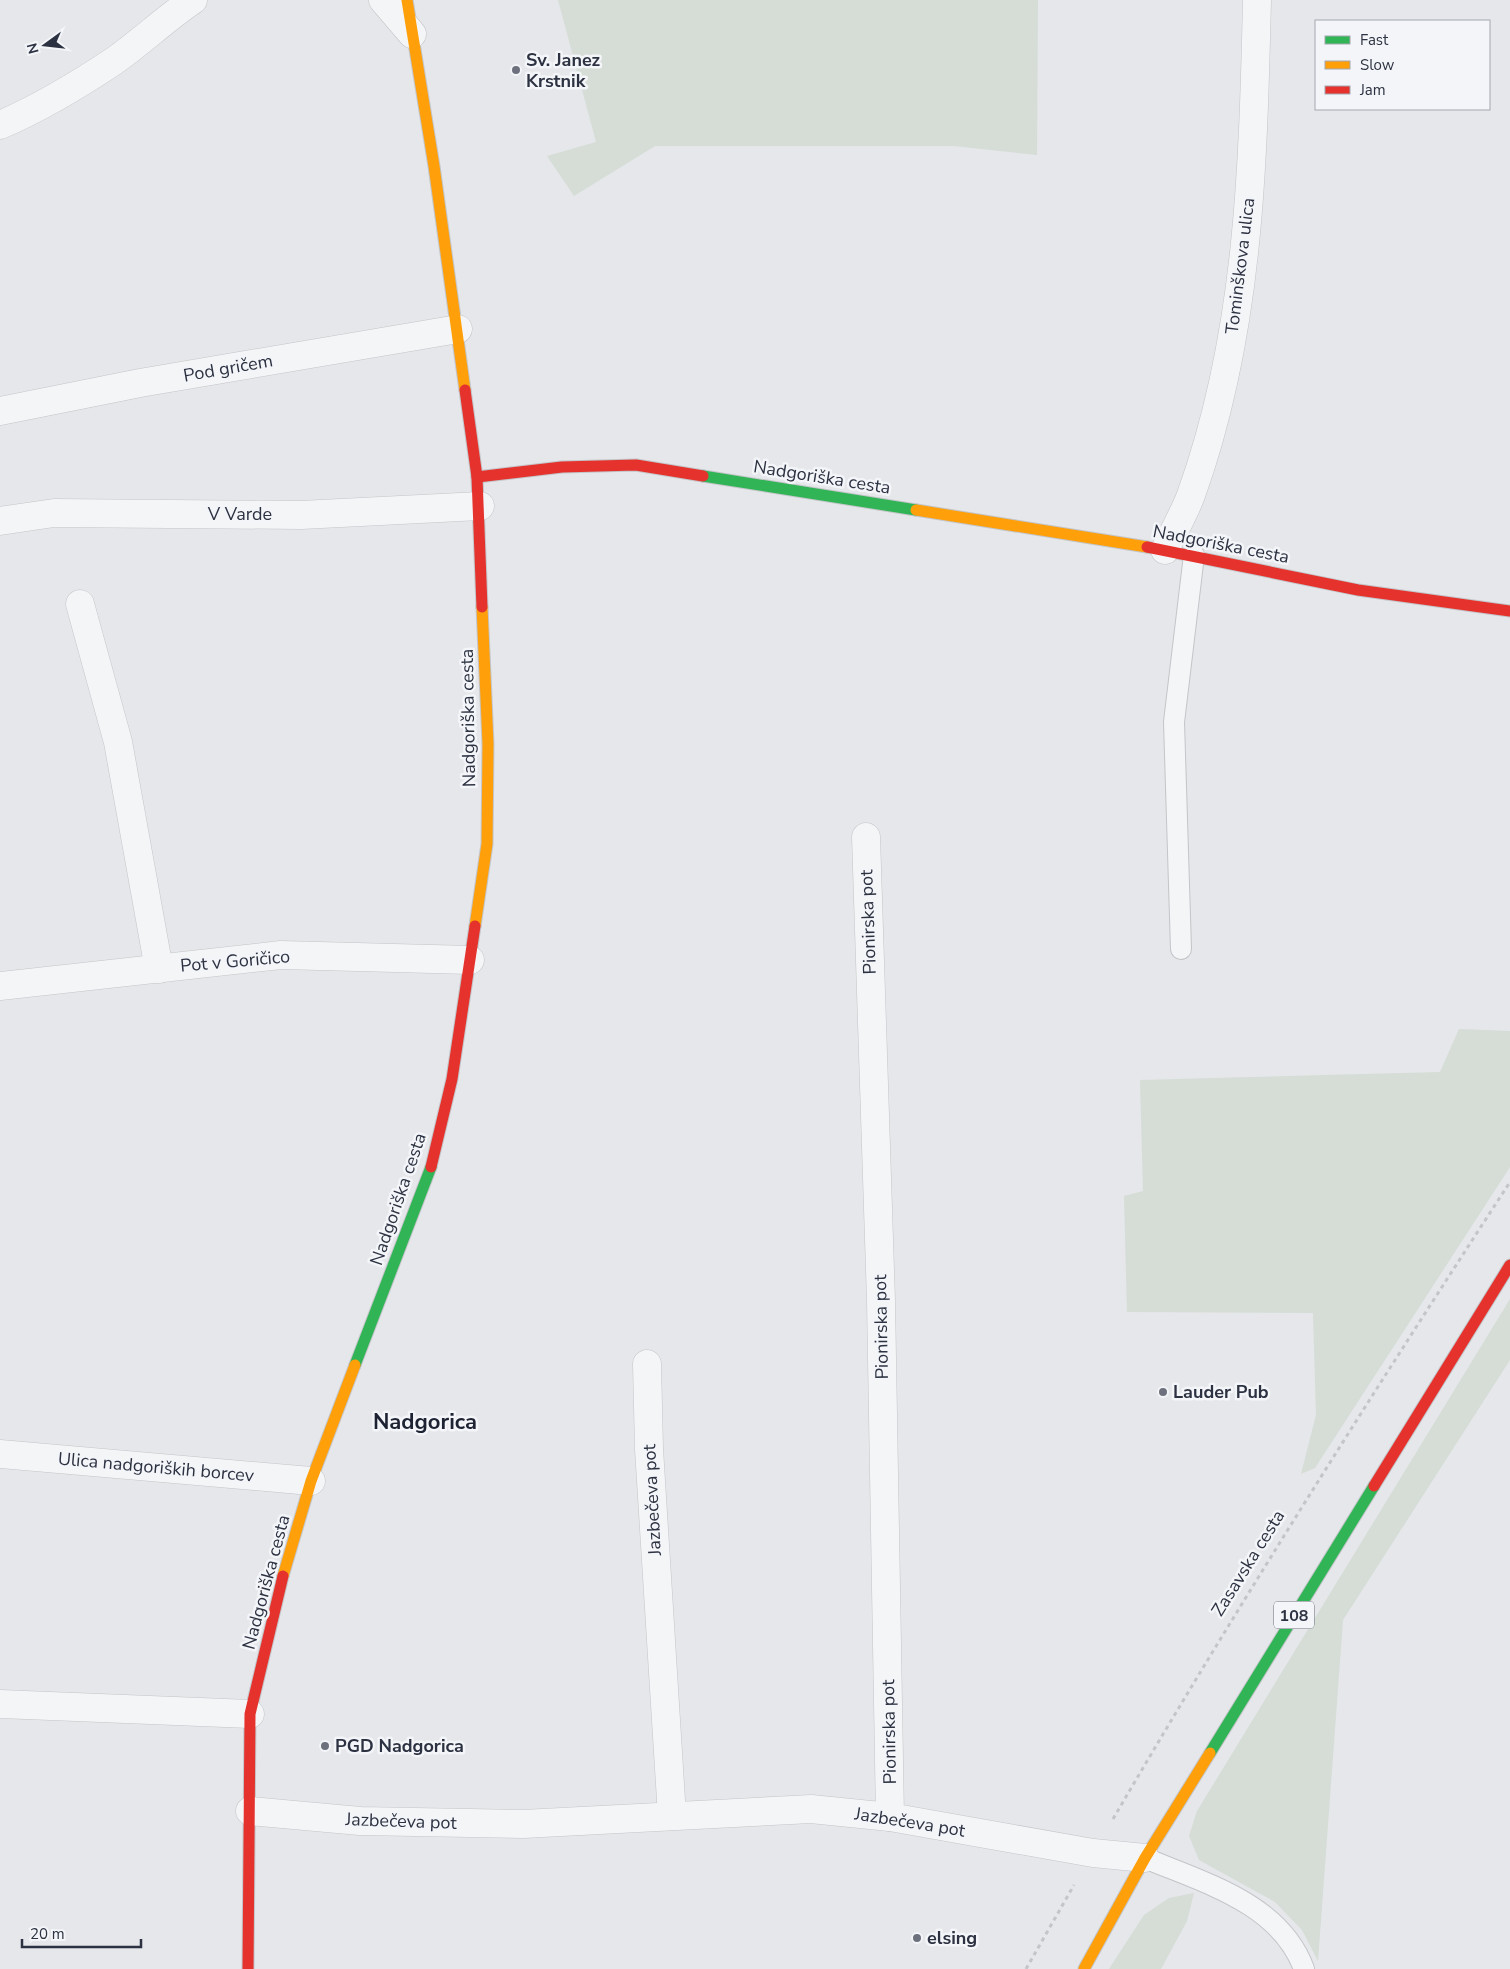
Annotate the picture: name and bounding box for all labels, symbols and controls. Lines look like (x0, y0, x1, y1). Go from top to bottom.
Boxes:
north arrow (20, 20, 70, 70)
legend (1315, 20, 1490, 110)
text: Fast (1360, 30, 1389, 50)
text: N (22, 41, 43, 56)
place label: Sv. Janez Krstnik (526, 48, 601, 93)
text: Slow (1360, 55, 1395, 75)
marker: Sv. Janez Krstnik (510, 64, 522, 76)
text: Jam (1359, 80, 1386, 100)
street label: Tominškova ulica (1220, 196, 1260, 336)
street label: Pod gričem (181, 348, 275, 388)
street label: Nadgoriška cesta (752, 454, 892, 500)
street label: V Varde (207, 502, 272, 526)
street label: Nadgoriška cesta (1151, 519, 1291, 569)
street label: Nadgoriška cesta (455, 649, 481, 787)
street label: Pionirska pot (854, 869, 882, 975)
street label: Pot v Goričico (179, 944, 291, 978)
street label: Nadgoriška cesta (364, 1130, 432, 1268)
street label: Pionirska pot (868, 1274, 894, 1380)
place label: Lauder Pub (1173, 1380, 1269, 1404)
marker: Lauder Pub (1157, 1386, 1169, 1398)
district label: Nadgorica (373, 1407, 477, 1437)
street label: Jazbečeva pot (637, 1443, 667, 1557)
street label: Ulica nadgoriških borcev (57, 1446, 256, 1488)
street label: Zasavska cesta (1206, 1505, 1290, 1621)
street label: Nadgoriška cesta (236, 1512, 296, 1652)
road number: 108 (1274, 1602, 1314, 1628)
street label: Pionirska pot (876, 1679, 902, 1785)
place label: PGD Nadgorica (335, 1734, 464, 1758)
marker: PGD Nadgorica (319, 1740, 331, 1752)
street label: Jazbečeva pot (852, 1801, 968, 1843)
street label: Jazbečeva pot (344, 1807, 458, 1835)
scale bar (22, 1916, 141, 1948)
text: 20 m (30, 1924, 65, 1944)
place label: elsing (927, 1926, 977, 1950)
marker: elsing (911, 1932, 923, 1944)

